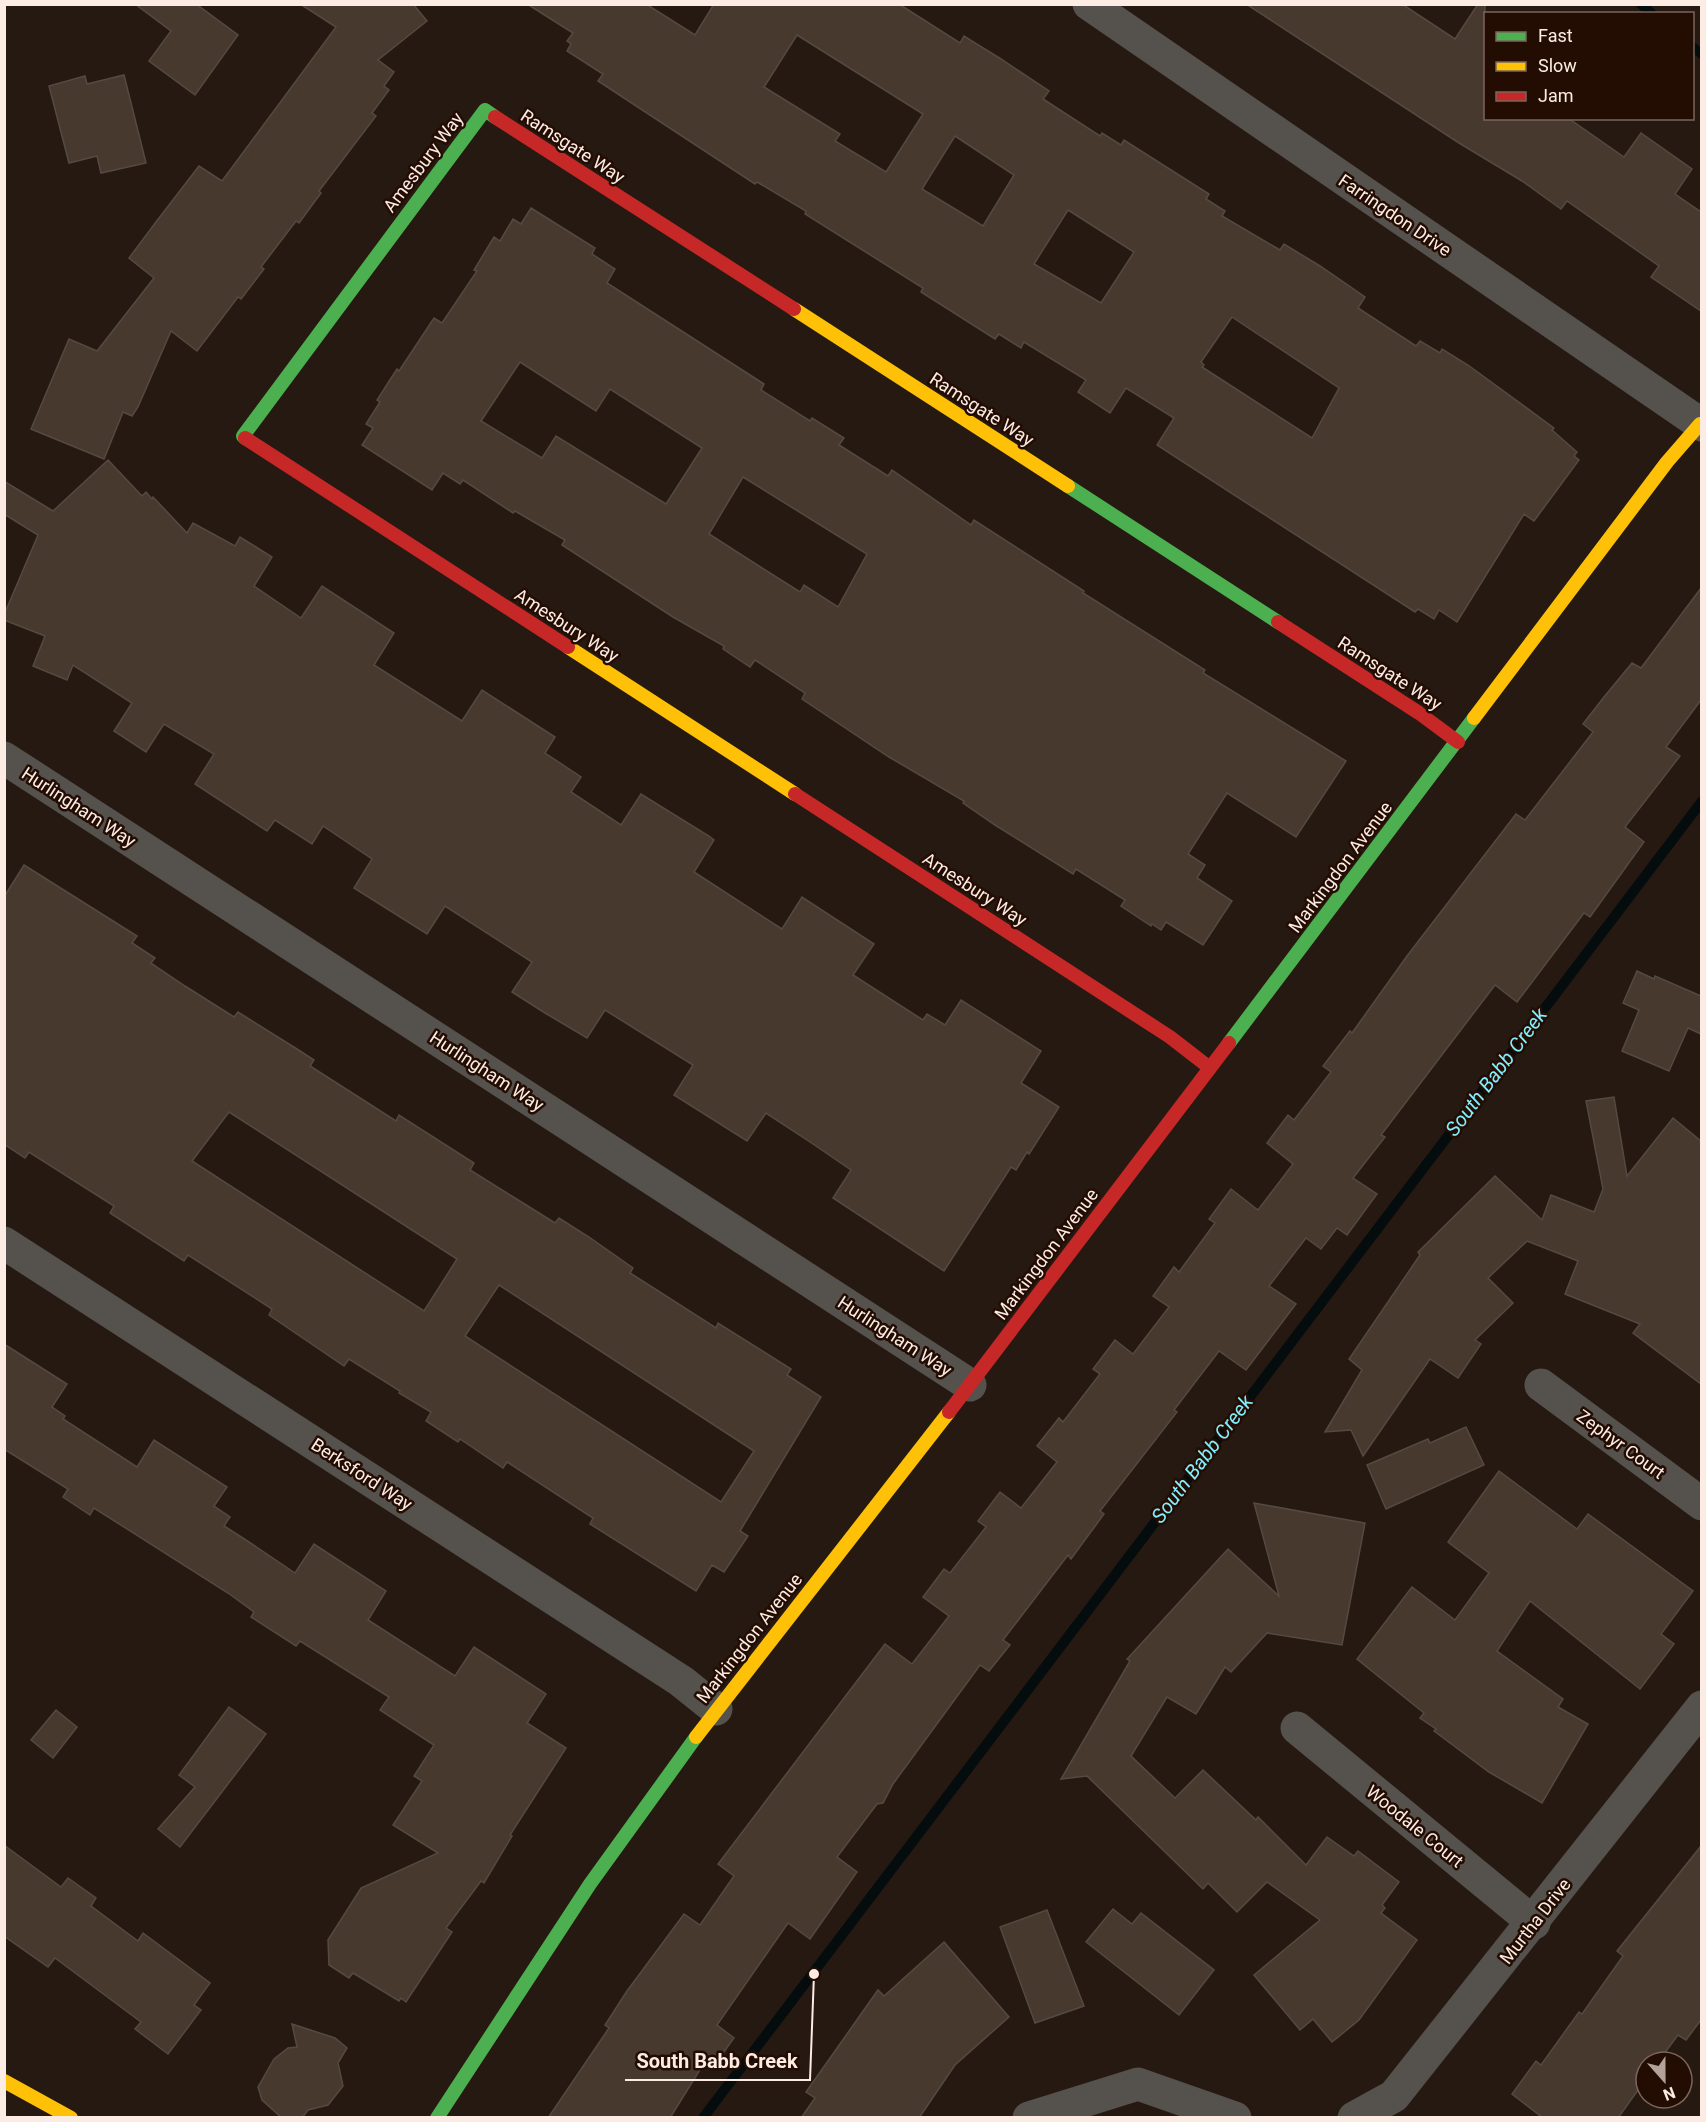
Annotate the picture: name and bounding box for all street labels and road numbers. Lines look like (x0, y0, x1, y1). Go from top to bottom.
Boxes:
street label: Ramsgate Way (517, 105, 629, 188)
street label: Amesbury Way (379, 108, 468, 216)
street label: Farringdon Drive (1335, 170, 1455, 260)
street label: Ramsgate Way (926, 368, 1038, 451)
street label: Amesbury Way (511, 584, 623, 667)
street label: Ramsgate Way (1334, 632, 1446, 715)
street label: Hurlingham Way (18, 762, 140, 852)
street label: Markingdon Avenue (1284, 797, 1396, 937)
street label: Amesbury Way (919, 848, 1031, 931)
street label: Hurlingham Way (426, 1026, 548, 1116)
street label: Markingdon Avenue (990, 1184, 1102, 1324)
street label: Hurlingham Way (834, 1291, 956, 1381)
street label: Zephyr Court (1573, 1405, 1669, 1483)
street label: Berksford Way (308, 1434, 417, 1515)
street label: Markingdon Avenue (692, 1569, 806, 1707)
street label: Woodale Court (1362, 1780, 1468, 1872)
street label: Murtha Drive (1495, 1874, 1575, 1968)

